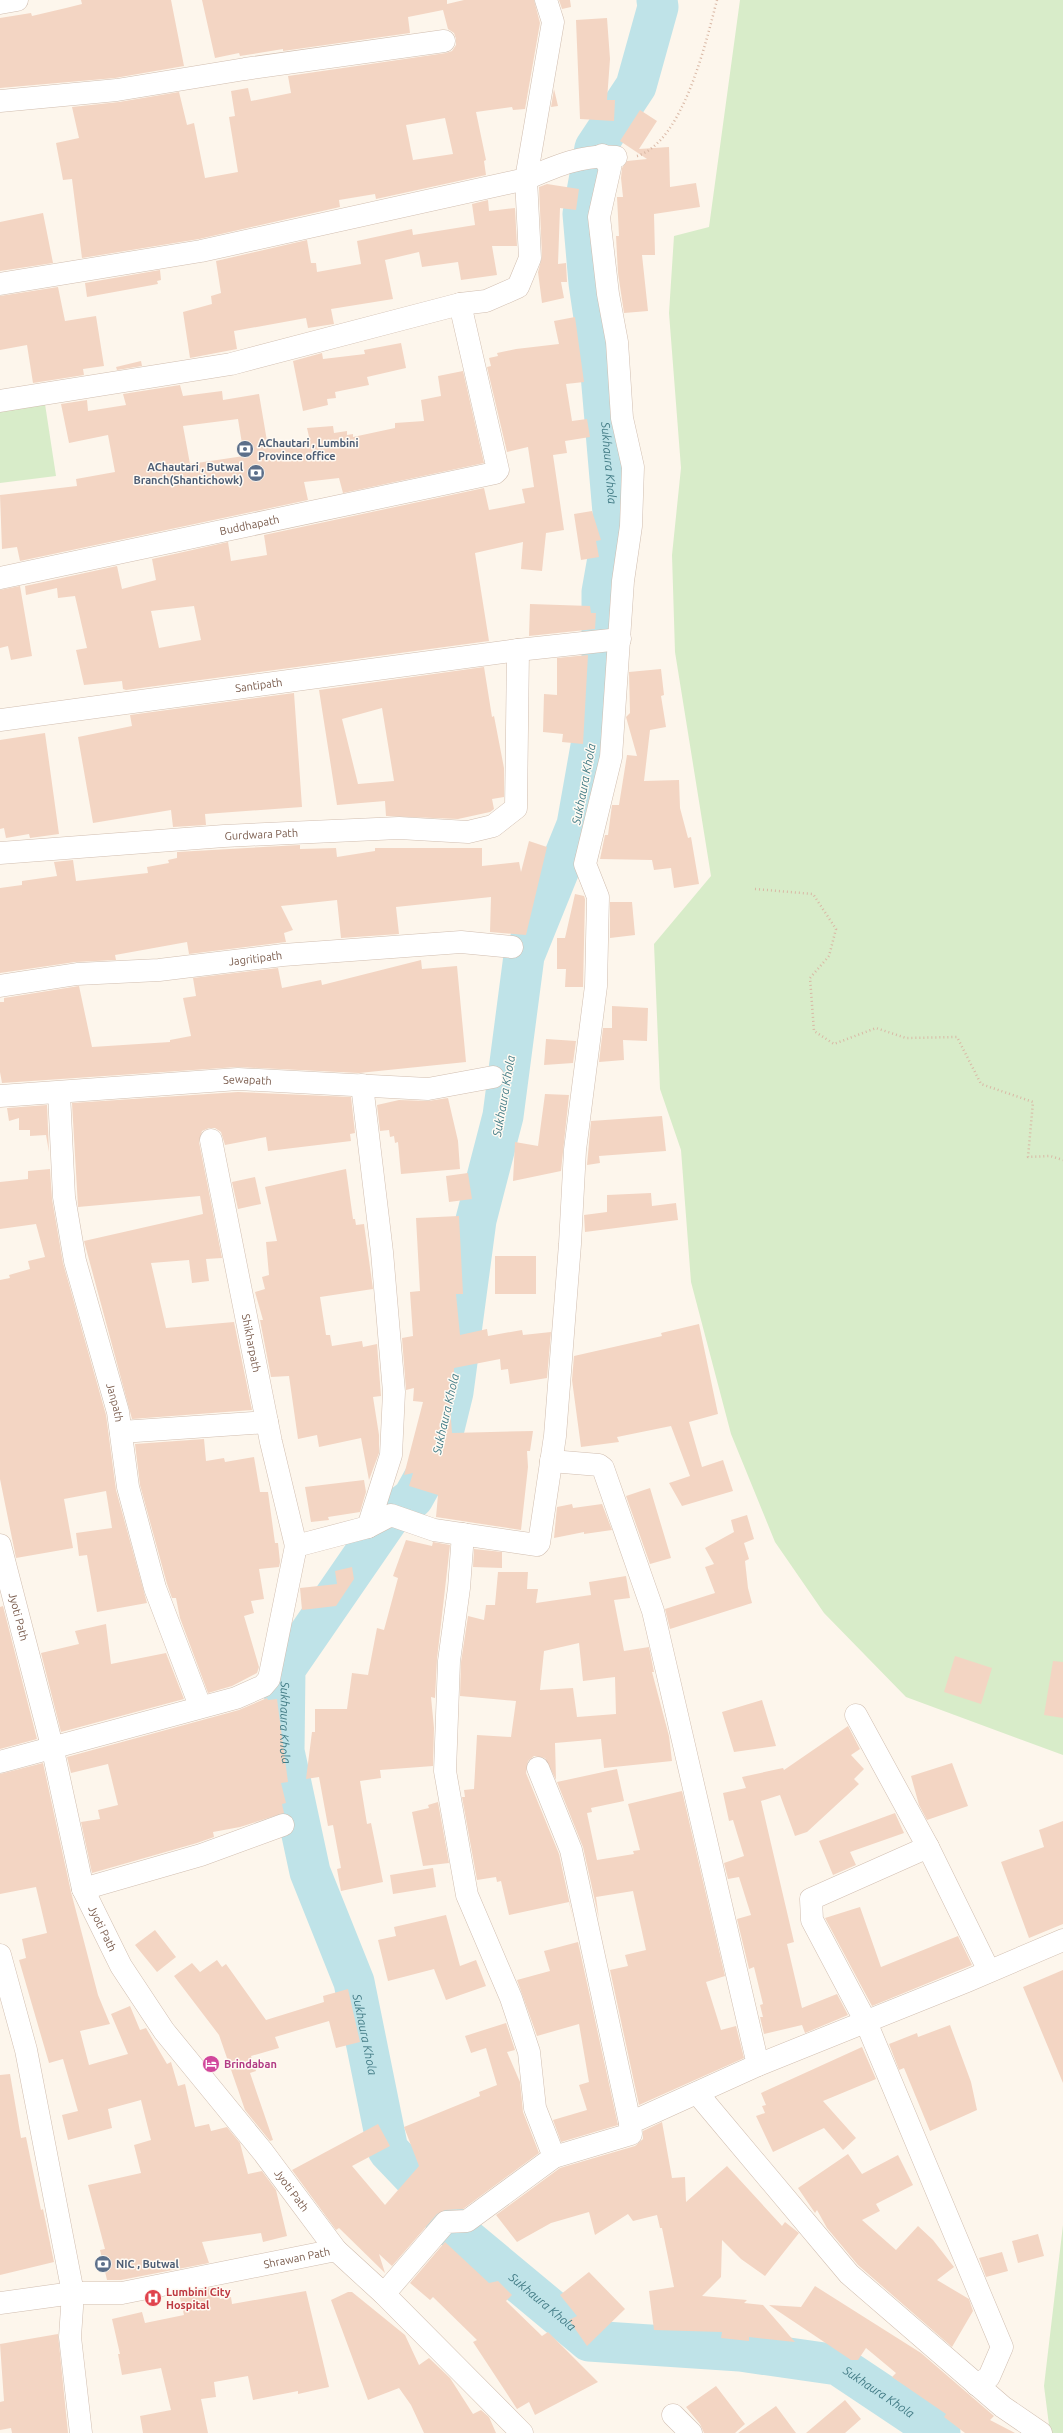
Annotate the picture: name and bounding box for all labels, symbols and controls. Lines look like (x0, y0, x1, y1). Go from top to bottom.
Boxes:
water label: Sukhaura Khola (599, 420, 619, 505)
place label: AChautari , Lumbini Province office (258, 437, 359, 462)
bank icon: AChautari , Lumbini Province office (235, 439, 255, 459)
place label: AChautari , Butwal Branch(Shantichowk) (133, 461, 244, 487)
bank icon: AChautari , Butwal Branch(Shantichowk) (246, 463, 266, 483)
street label: Buddhapath (218, 513, 280, 537)
street label: Santipath (234, 676, 283, 694)
water label: Sukhaura Khola (569, 742, 598, 827)
street label: Gurdwara Path (224, 827, 298, 842)
street label: Jagritipath (228, 949, 283, 968)
water label: Sukhaura Khola (490, 1054, 517, 1139)
street label: Sewapath (223, 1073, 272, 1087)
street label: Shikharpath (240, 1313, 263, 1373)
water label: Sukhaura Khola (430, 1372, 461, 1456)
street label: Janpath (104, 1381, 125, 1423)
street label: Jyoti Path (7, 1591, 31, 1642)
water label: Sukhaura Khola (277, 1681, 294, 1766)
street label: Jyoti Path (86, 1904, 119, 1953)
water label: Sukhaura Khola (350, 1992, 380, 2077)
hotel icon: Brindaban (201, 2054, 221, 2074)
place label: Brindaban (224, 2058, 277, 2070)
street label: Jyoti Path (272, 2167, 311, 2214)
street label: Shrawan Path (262, 2245, 331, 2270)
bank icon: NIC , Butwal (93, 2254, 113, 2274)
place label: NIC , Butwal (116, 2258, 180, 2270)
water label: Sukhaura Khola (506, 2270, 579, 2333)
place label: Lumbini City Hospital (166, 2286, 231, 2311)
hospital icon: Lumbini City Hospital (143, 2288, 163, 2308)
water label: Sukhaura Khola (840, 2363, 917, 2420)

